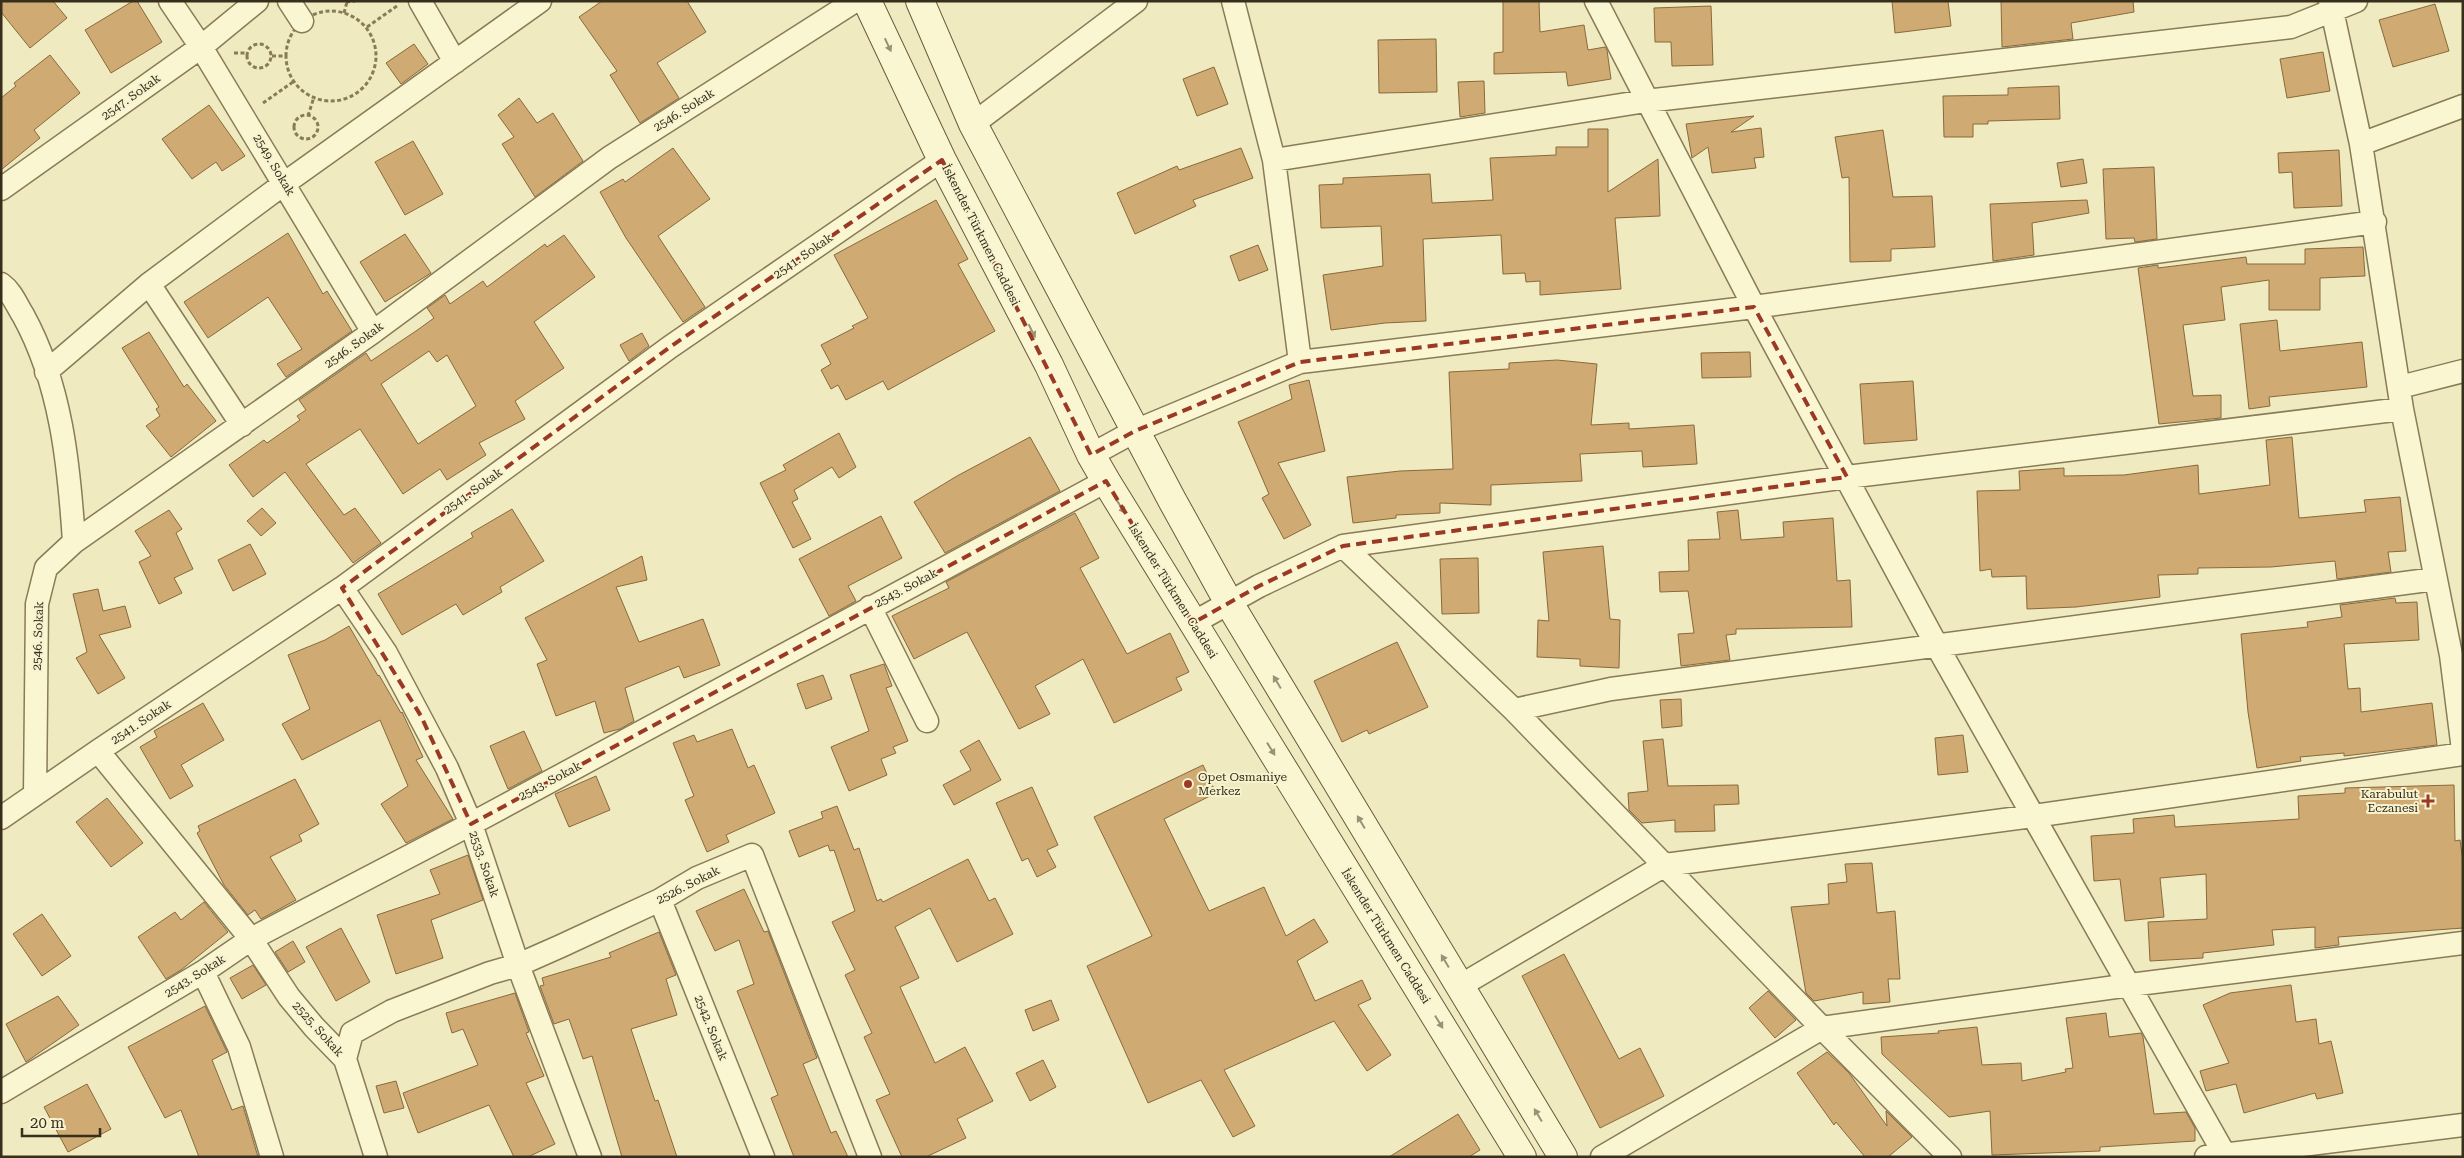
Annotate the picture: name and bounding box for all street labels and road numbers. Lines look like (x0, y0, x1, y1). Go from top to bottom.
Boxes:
street label: 2547. Sokak (99, 71, 163, 123)
street label: 2546. Sokak (651, 85, 717, 134)
street label: 2549. Sokak (250, 132, 298, 199)
street label: İskender Türkmen Caddesi (939, 162, 1023, 308)
street label: 2541. Sokak (771, 230, 836, 282)
street label: 2546. Sokak (322, 319, 386, 371)
street label: 2541. Sokak (441, 465, 505, 517)
street label: İskender Türkmen Caddesi (1126, 521, 1221, 661)
street label: 2543. Sokak (872, 565, 940, 610)
street label: 2546. Sokak (30, 601, 46, 671)
street label: 2541. Sokak (108, 697, 174, 747)
street label: 2543. Sokak (516, 758, 584, 803)
street label: 2533. Sokak (466, 829, 502, 899)
street label: 2526. Sokak (654, 863, 722, 907)
street label: İskender Türkmen Caddesi (1339, 866, 1434, 1006)
street label: 2543. Sokak (162, 951, 228, 1000)
street label: 2542. Sokak (692, 993, 731, 1063)
street label: 2525. Sokak (290, 999, 347, 1060)

